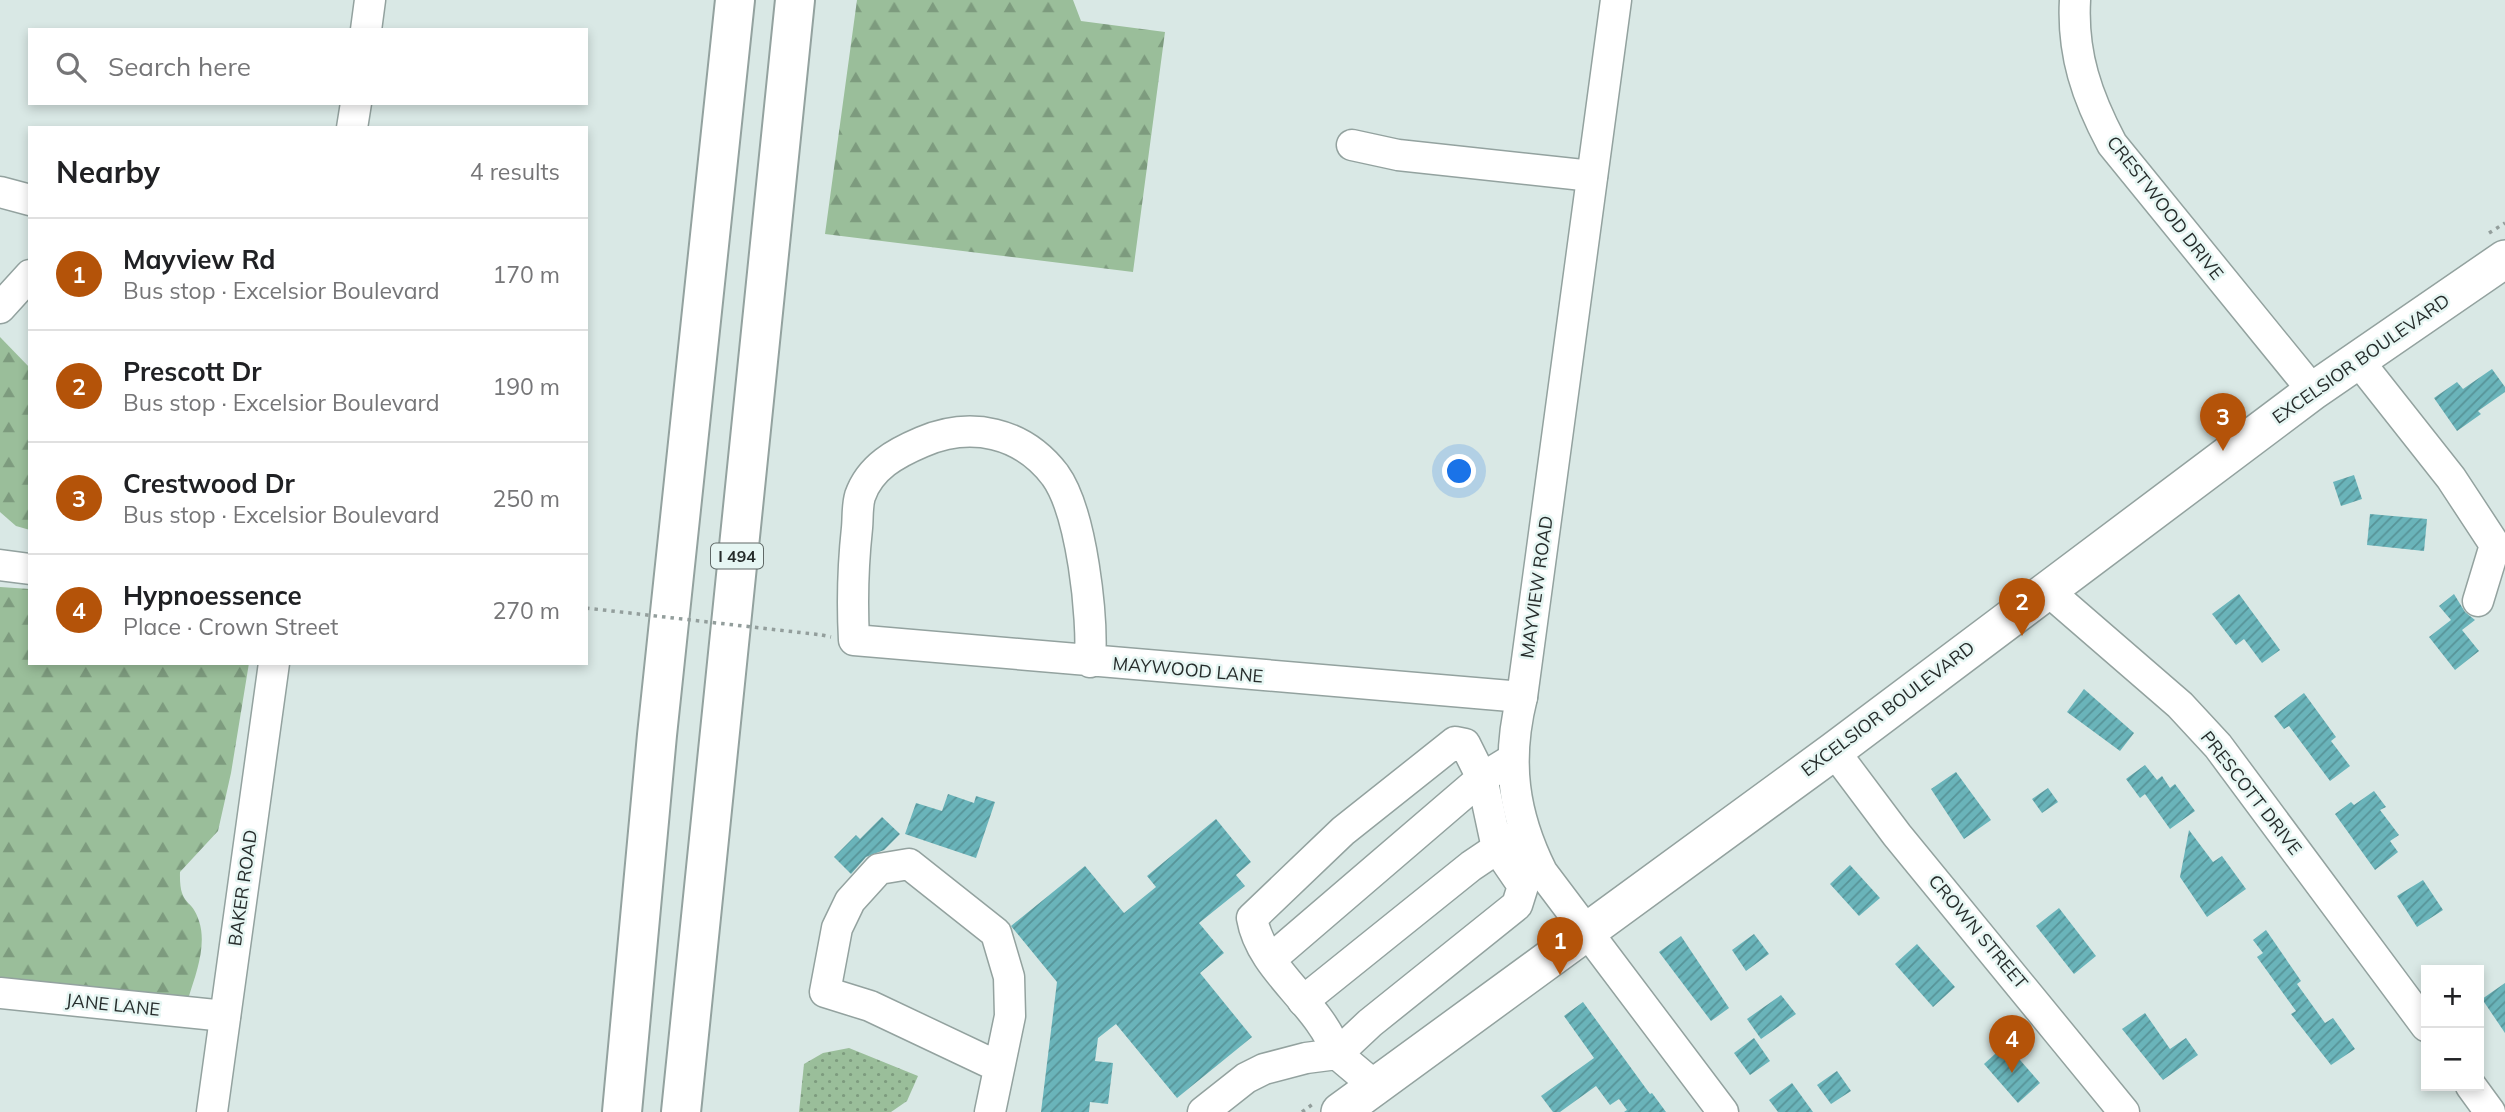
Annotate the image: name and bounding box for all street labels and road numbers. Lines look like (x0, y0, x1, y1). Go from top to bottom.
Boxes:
street label: CRESTWOOD DRIVE (2102, 131, 2229, 284)
street label: EXCELSIOR BOULEVARD (2268, 289, 2454, 429)
street label: MAYVIEW ROAD (1515, 514, 1558, 660)
road number: I 494 (711, 544, 763, 568)
street label: EXCELSIOR BOULEVARD (1796, 636, 1979, 781)
street label: MAYWOOD LANE (1112, 651, 1264, 688)
street label: PRESCOTT DRIVE (2196, 726, 2307, 859)
street label: BAKER ROAD (223, 828, 262, 948)
street label: CROWN STREET (1924, 870, 2033, 994)
street label: JANE LANE (65, 988, 161, 1021)

